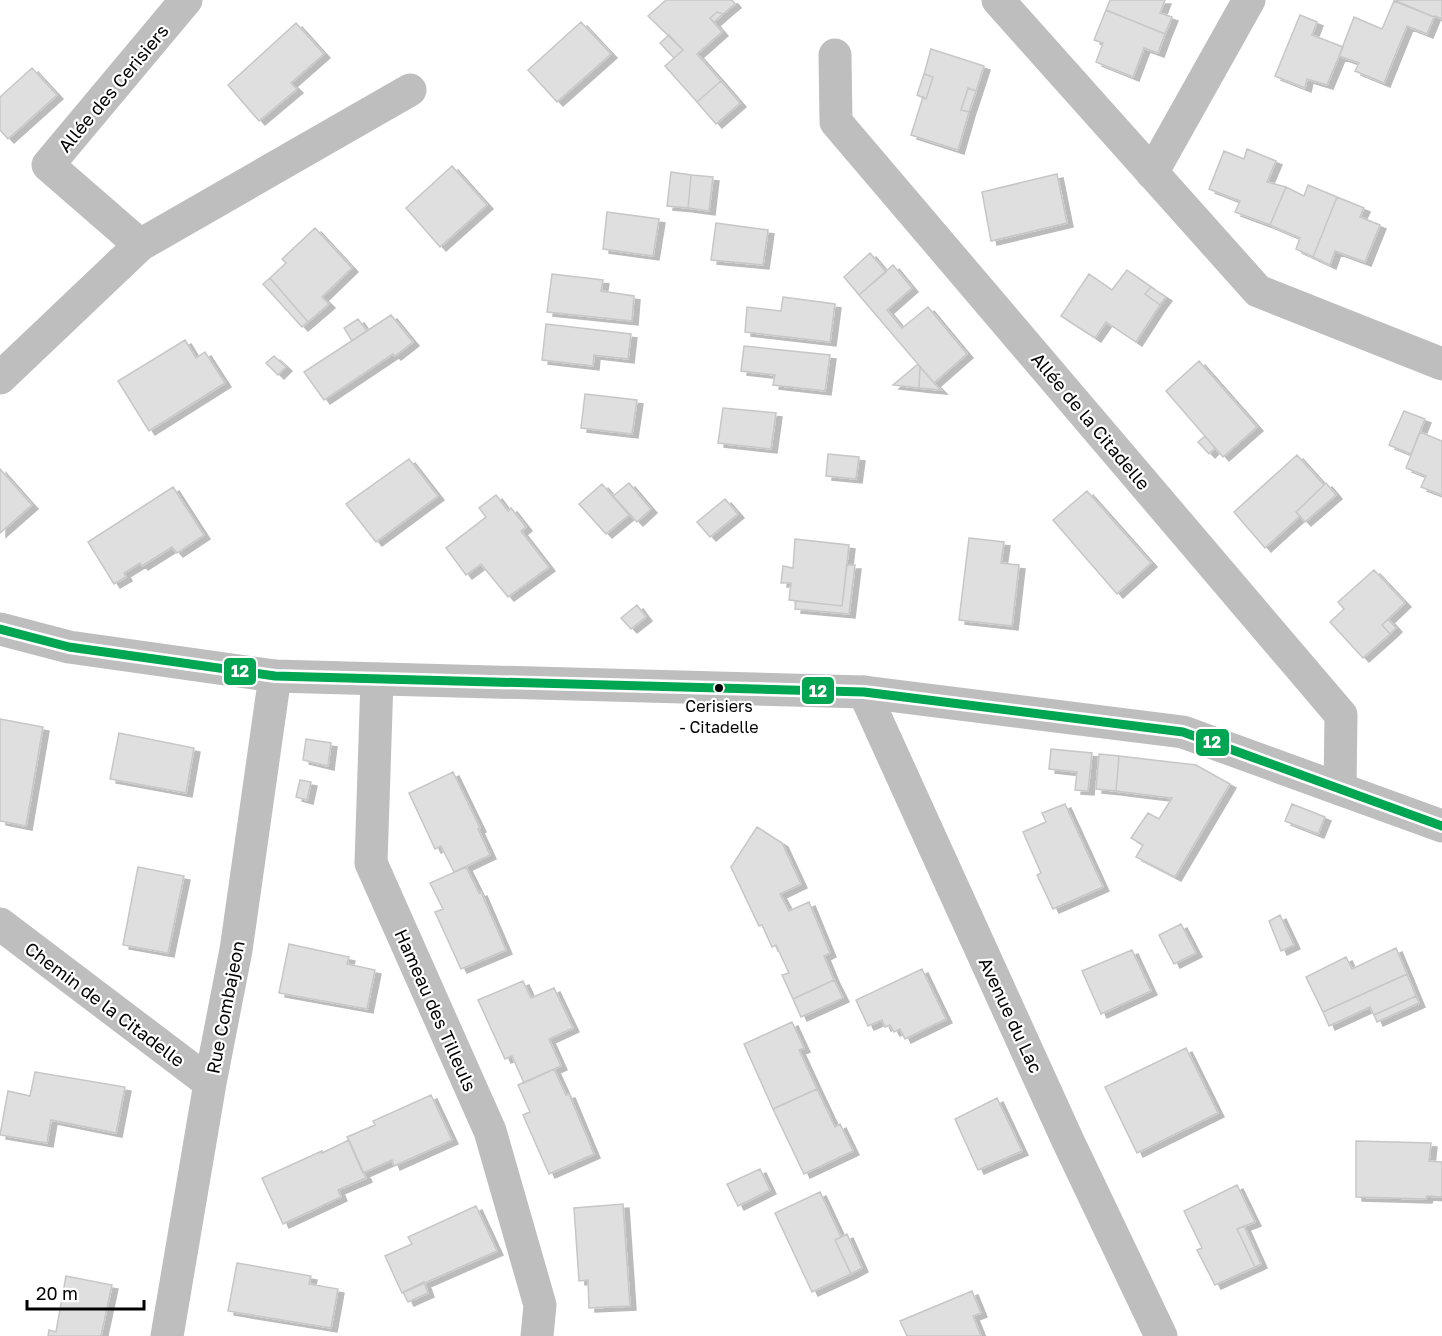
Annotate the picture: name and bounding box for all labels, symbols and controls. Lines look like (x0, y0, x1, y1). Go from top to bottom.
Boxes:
street label: Allée des Cerisiers (53, 20, 173, 156)
street label: Allée de la Citadelle (1027, 348, 1155, 494)
line badge: 12 (223, 657, 257, 686)
text: 12 (231, 661, 249, 681)
line badge: 12 (801, 676, 835, 705)
text: 12 (809, 681, 827, 701)
marker: Cerisiers - Citadelle (713, 682, 725, 694)
place label: Cerisiers - Citadelle (679, 696, 759, 737)
line badge: 12 (1195, 728, 1230, 757)
text: 12 (1203, 732, 1221, 752)
street label: Hameau des Tilleuls (390, 925, 482, 1095)
street label: Chemin de la Citadelle (21, 937, 189, 1071)
street label: Rue Combajeon (201, 939, 249, 1075)
street label: Avenue du Lac (975, 954, 1047, 1076)
scale bar (27, 1273, 144, 1311)
text: 20 m (36, 1282, 78, 1304)

